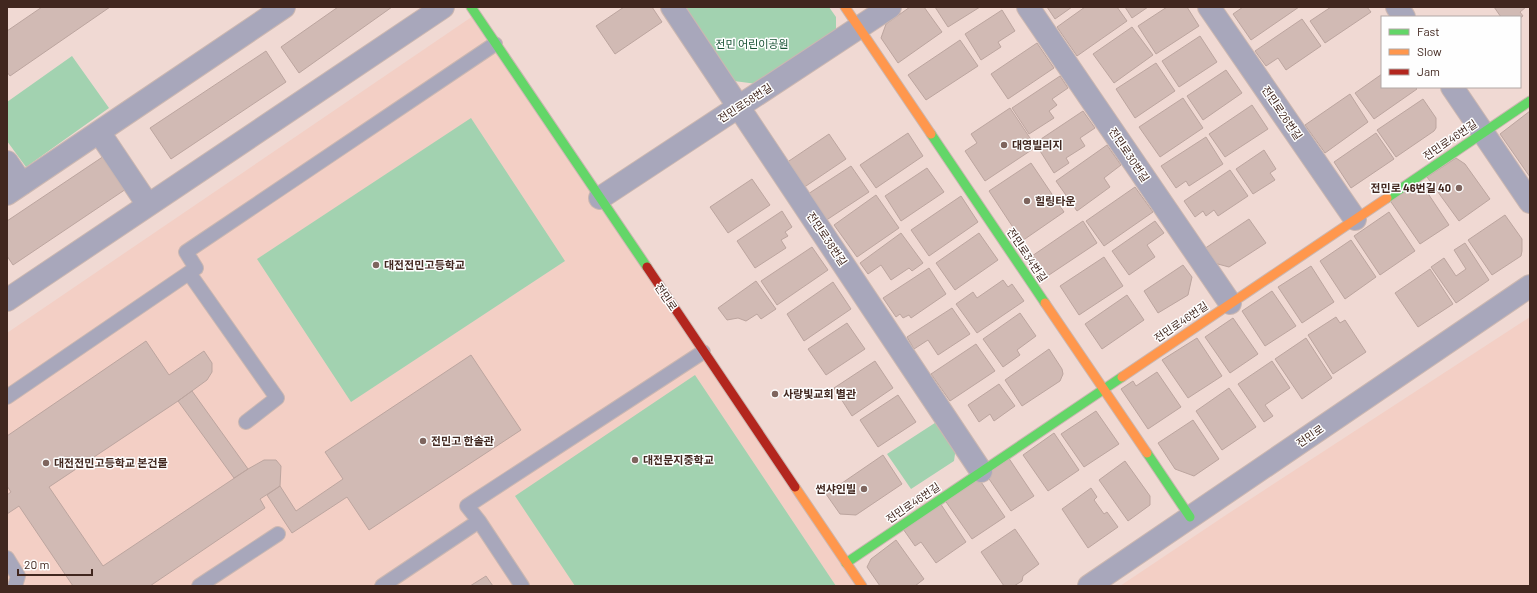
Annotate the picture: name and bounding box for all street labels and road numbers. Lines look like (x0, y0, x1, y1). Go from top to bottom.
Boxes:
street label: 전민로58번길 (715, 80, 774, 125)
street label: 전민로26번길 (1260, 83, 1305, 142)
street label: 전민로46번길 (1420, 117, 1479, 162)
street label: 전민로30번길 (1107, 125, 1152, 184)
street label: 전민로38번길 (805, 209, 850, 268)
street label: 전민로34번길 (1005, 225, 1050, 284)
street label: 전민로 (653, 280, 680, 313)
street label: 전민로46번길 (1151, 299, 1210, 344)
street label: 전민로 (1293, 422, 1326, 449)
street label: 전민로46번길 (883, 480, 942, 525)

